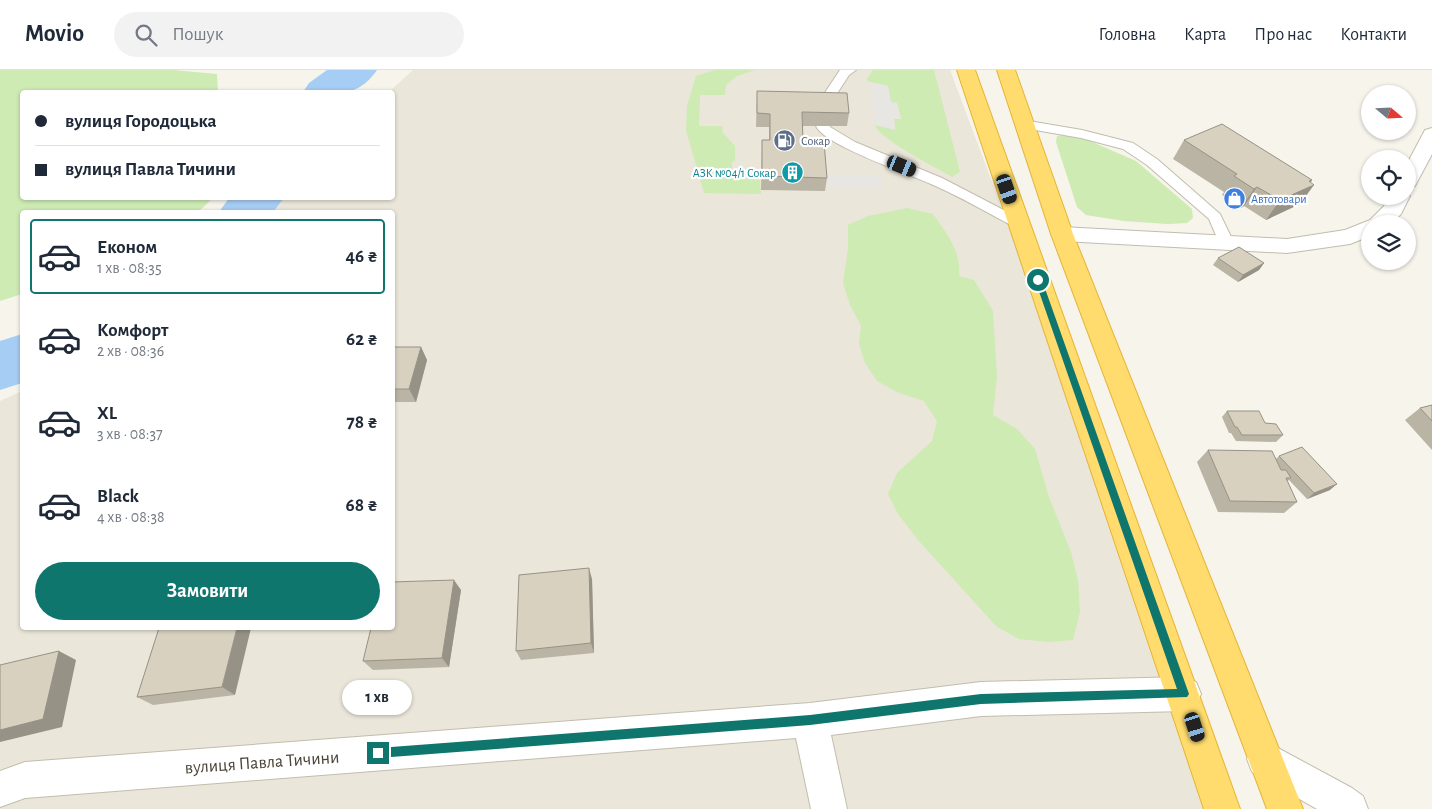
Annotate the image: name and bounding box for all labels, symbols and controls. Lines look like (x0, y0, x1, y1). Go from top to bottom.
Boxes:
search box (114, 12, 464, 57)
icon: search (132, 21, 160, 49)
text: Movio (25, 22, 84, 46)
text: Пошук (172, 25, 223, 44)
text: Головна (1099, 26, 1156, 44)
text: Карта (1184, 26, 1226, 44)
text: Про нас (1254, 26, 1312, 44)
text: Контакти (1340, 26, 1407, 44)
north arrow (1361, 85, 1416, 140)
map controls (1361, 85, 1416, 270)
text: вулиця Городоцька (65, 112, 217, 131)
fuel station icon: Сокар (773, 129, 797, 153)
place label: Сокар (801, 135, 830, 147)
button: locate (1361, 150, 1416, 205)
car (885, 153, 918, 179)
text: вулиця Павла Тичини (65, 160, 236, 179)
building icon: АЗК №04/1 Сокар (780, 161, 804, 185)
place label: АЗК №04/1 Сокар (693, 167, 776, 179)
car (995, 172, 1018, 206)
shop icon: Автотовари (1223, 187, 1247, 211)
place label: Автотовари (1251, 193, 1307, 205)
button: layers (1361, 215, 1416, 270)
icon: car (37, 234, 82, 279)
text: Економ (97, 238, 157, 257)
text: 46 ₴ (345, 247, 378, 266)
text: 1 хв · 08:35 (97, 260, 162, 276)
route start (1027, 269, 1049, 291)
icon: car (37, 317, 82, 362)
text: Комфорт (97, 321, 168, 340)
text: 62 ₴ (346, 330, 378, 349)
text: 2 хв · 08:36 (97, 343, 164, 359)
icon: car (37, 400, 82, 445)
text: XL (97, 404, 117, 423)
text: 78 ₴ (347, 413, 378, 432)
text: 3 хв · 08:37 (97, 426, 163, 442)
icon: car (37, 483, 82, 528)
text: Black (97, 487, 139, 506)
text: 68 ₴ (346, 496, 378, 515)
text: 4 хв · 08:38 (97, 509, 165, 525)
button: Замовити (35, 562, 380, 620)
callout: 1 хв (343, 680, 413, 716)
text: 1 хв (365, 689, 389, 705)
car (1183, 710, 1206, 744)
route end (367, 742, 389, 764)
street label: вулиця Павла Тичини (184, 749, 340, 777)

